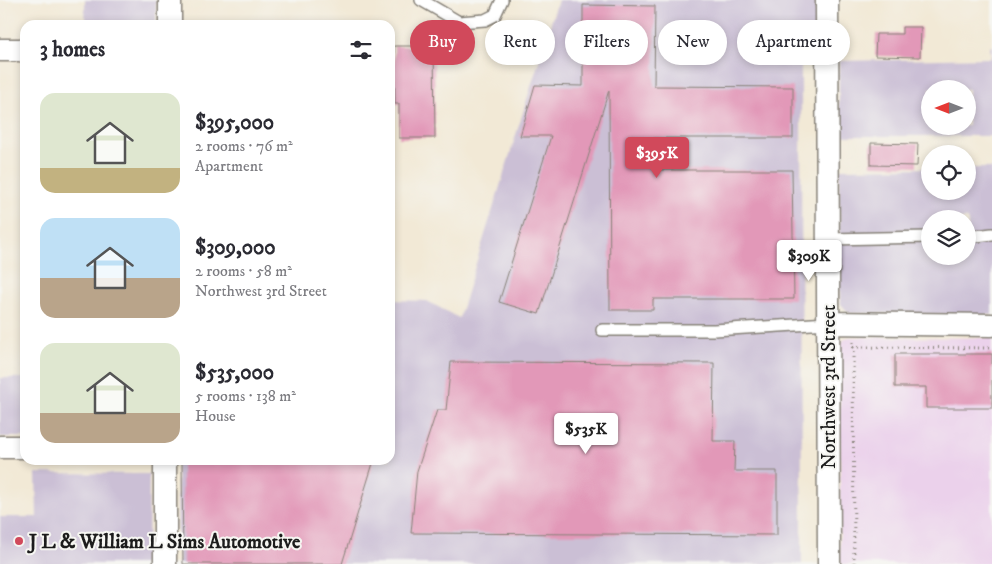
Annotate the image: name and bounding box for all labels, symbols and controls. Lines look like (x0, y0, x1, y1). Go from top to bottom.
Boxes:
chip: Buy (410, 20, 475, 65)
chip: Rent (485, 20, 555, 65)
chip: Filters (565, 20, 648, 65)
chip: New (658, 20, 727, 65)
chip: Apartment (737, 20, 850, 65)
icon: filters (347, 36, 375, 64)
text: 3 homes (40, 37, 105, 63)
north arrow (921, 80, 976, 135)
map controls (921, 80, 976, 265)
text: $395,000 (195, 110, 274, 136)
icon: home (80, 113, 140, 173)
text: 2 rooms · 76 m² (195, 136, 293, 156)
pin: $395K (622, 136, 692, 179)
text: $395K (636, 143, 678, 163)
button: locate (921, 145, 976, 200)
text: Apartment (195, 156, 263, 176)
button: layers (921, 210, 976, 265)
text: $309,000 (195, 235, 276, 261)
icon: home (80, 238, 140, 298)
pin: $309K (774, 240, 844, 282)
text: $309K (788, 246, 830, 266)
text: 2 rooms · 58 m² (195, 261, 292, 281)
text: Northwest 3rd Street (195, 281, 327, 301)
street label: Northwest 3rd Street (817, 305, 842, 469)
text: $535,000 (195, 360, 274, 386)
icon: home (80, 363, 140, 423)
text: 5 rooms · 138 m² (195, 386, 296, 406)
text: House (195, 406, 236, 426)
pin: $535K (551, 412, 621, 455)
text: $535K (565, 419, 607, 439)
place label: J L & William L Sims Automotive (27, 530, 301, 555)
marker: J L & William L Sims Automotive (13, 535, 25, 547)

